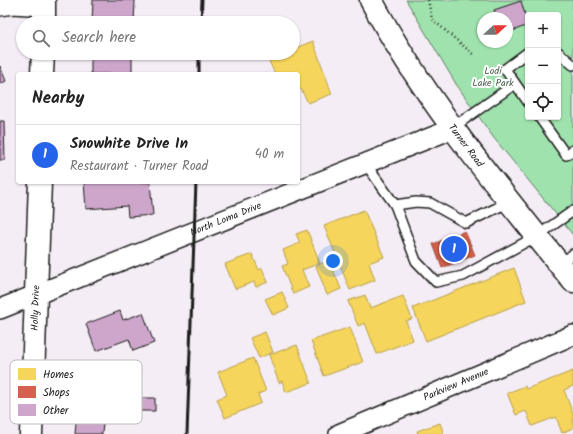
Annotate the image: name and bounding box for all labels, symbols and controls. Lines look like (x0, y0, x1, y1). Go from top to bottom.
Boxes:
north arrow (477, 12, 513, 48)
map controls (525, 12, 561, 120)
button: + (525, 12, 561, 48)
search box (16, 16, 300, 60)
text: Search here (62, 26, 136, 50)
icon: search (30, 27, 52, 49)
button: − (525, 48, 561, 84)
park label: Lodi Lake Park (472, 63, 514, 91)
button: locate (525, 84, 561, 120)
text: Nearby (32, 85, 84, 112)
street label: Turner Road (444, 121, 488, 172)
text: Snowhite Drive In (70, 132, 188, 156)
text: 1 (43, 144, 47, 165)
text: 40 m (255, 144, 284, 165)
text: Restaurant · Turner Road (70, 156, 208, 177)
street label: North Loma Drive (188, 198, 264, 240)
pin: 1 (441, 234, 467, 264)
your location (323, 251, 343, 271)
street label: Holly Drive (27, 284, 44, 331)
legend (10, 360, 142, 424)
street label: Parkview Avenue (421, 363, 492, 405)
text: Homes (43, 366, 74, 384)
text: Shops (43, 384, 70, 402)
text: Other (43, 402, 70, 420)

